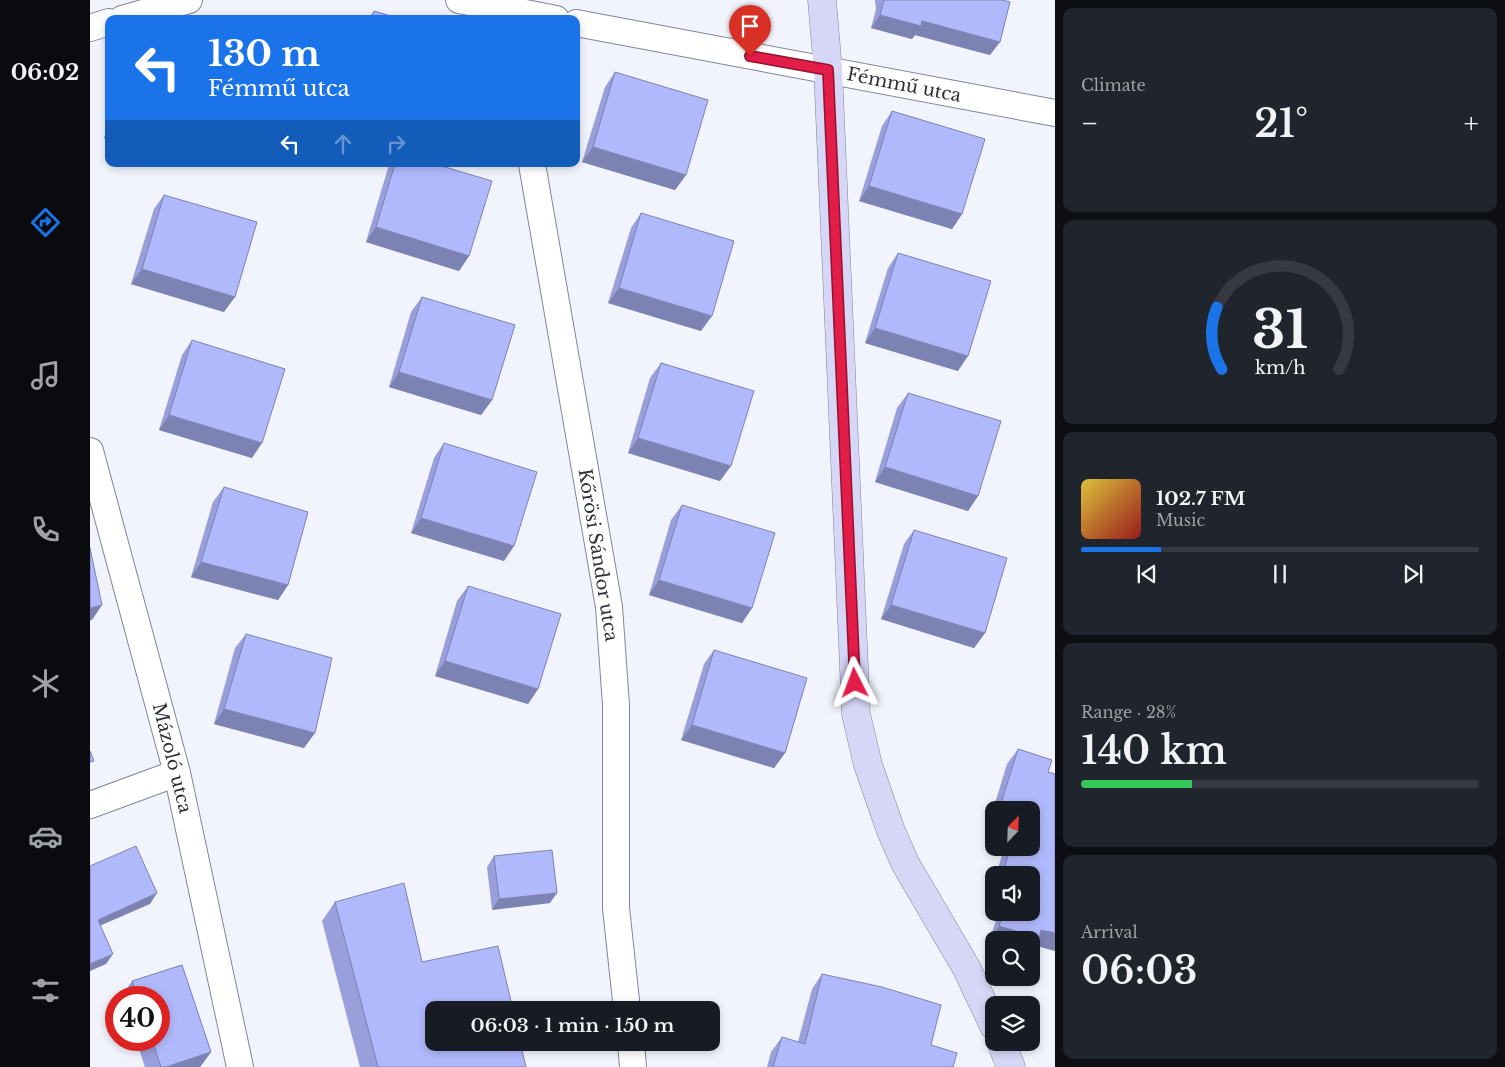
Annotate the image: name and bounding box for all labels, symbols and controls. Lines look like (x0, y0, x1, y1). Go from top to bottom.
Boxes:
pin (729, 5, 771, 56)
icon: arrive (736, 12, 764, 40)
text: 130 m (208, 32, 320, 75)
icon: left (125, 35, 190, 100)
text: 06:02 (11, 59, 79, 86)
street label: Fémmű utca (845, 63, 963, 107)
text: Fémmű utca (208, 75, 350, 102)
text: Climate (1081, 75, 1146, 95)
text: 21° (1254, 100, 1308, 147)
text: − (1081, 106, 1099, 141)
text: + (1464, 106, 1479, 141)
icon: left (276, 130, 304, 158)
icon: ahead (329, 130, 357, 158)
icon: right (382, 130, 410, 158)
icon: directions (28, 205, 63, 240)
text: 31 (1252, 298, 1308, 362)
text: km/h (1255, 357, 1305, 379)
icon: music (28, 358, 63, 393)
street label: Kőrösi Sándor utca (573, 467, 623, 643)
text: 102.7 FM (1156, 487, 1245, 510)
text: Music (1156, 510, 1205, 530)
icon: phone (28, 512, 63, 547)
icon: previous (1133, 560, 1161, 588)
icon: pause (1266, 560, 1294, 588)
icon: next (1399, 560, 1427, 588)
position arrow (828, 656, 880, 708)
icon: climate (28, 666, 63, 701)
street label: Mázoló utca (148, 701, 196, 815)
text: Range · 28% (1081, 702, 1176, 722)
text: 140 km (1081, 727, 1227, 774)
north arrow (985, 801, 1040, 856)
map controls (985, 801, 1040, 1051)
icon: car (28, 819, 63, 854)
button: sound (985, 866, 1040, 921)
text: Arrival (1081, 922, 1138, 942)
button: search (985, 931, 1040, 986)
text: 06:03 (1081, 947, 1197, 994)
icon: filters (28, 973, 63, 1008)
speed limit sign: 40 (105, 986, 170, 1051)
button: layers (985, 996, 1040, 1051)
text: 06:03 · 1 min · 150 m (471, 1014, 674, 1037)

